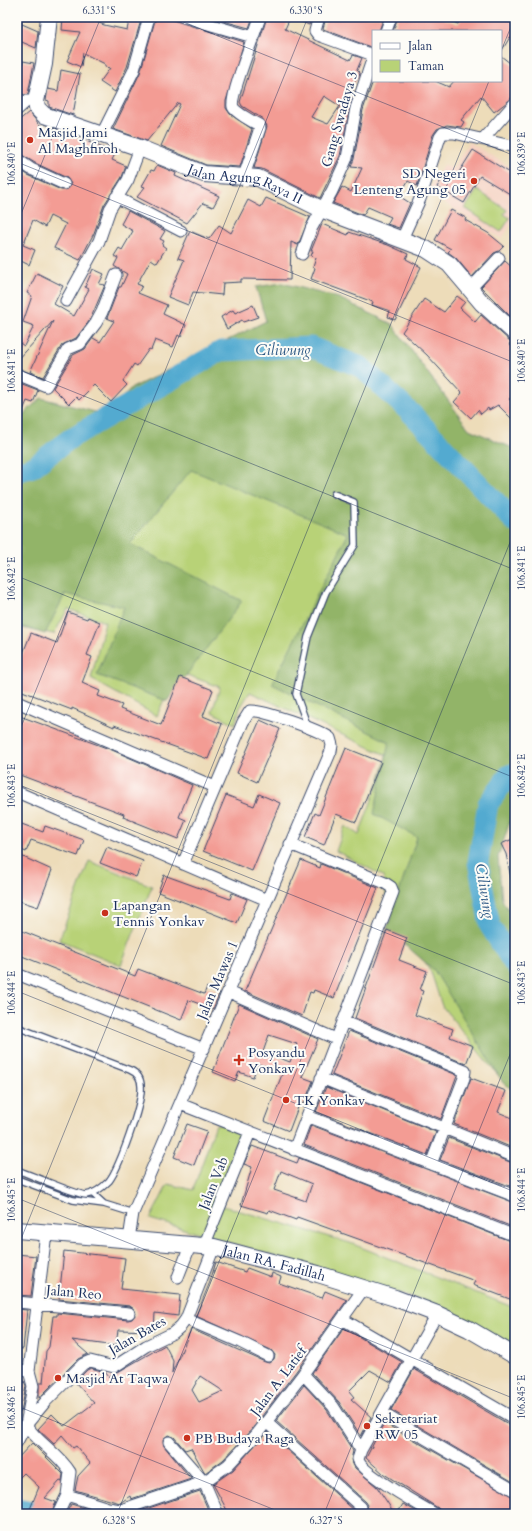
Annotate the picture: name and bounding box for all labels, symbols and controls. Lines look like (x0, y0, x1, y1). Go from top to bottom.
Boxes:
text: 6.331°S (82, 4, 116, 18)
text: 6.330°S (289, 4, 323, 18)
legend (372, 30, 502, 82)
text: Jalan (406, 38, 432, 54)
text: Taman (408, 58, 444, 74)
street label: Gang Swadaya 3 (317, 69, 362, 169)
place label: Masjid Jami Al Maghfiroh (38, 123, 119, 158)
text: 106.839°E (515, 132, 529, 176)
marker: Masjid Jami Al Maghfiroh (25, 135, 35, 145)
text: 106.840°E (5, 142, 19, 186)
street label: Jalan Agung Raya II (183, 159, 306, 209)
place label: SD Negeri Lenteng Agung 05 (353, 164, 466, 199)
marker: SD Negeri Lenteng Agung 05 (469, 176, 479, 186)
text: 106.840°E (515, 339, 529, 383)
water label: Ciliwung (255, 340, 311, 360)
text: 106.841°E (5, 349, 19, 393)
text: 106.841°E (515, 546, 529, 590)
text: 106.842°E (5, 557, 19, 601)
text: 106.842°E (515, 754, 529, 798)
text: 106.843°E (5, 764, 19, 808)
water label: Ciliwung (471, 862, 499, 920)
place label: Lapangan Tennis Yonkav (113, 896, 205, 931)
marker: Lapangan Tennis Yonkav (100, 908, 110, 918)
street label: Jalan Mawas 1 (191, 938, 243, 1025)
text: 106.843°E (515, 961, 529, 1005)
text: 106.844°E (5, 971, 19, 1015)
place label: Posyandu Yonkav 7 (248, 1043, 306, 1078)
marker: Posyandu Yonkav 7 (233, 1054, 245, 1066)
place label: TK Yonkav (294, 1091, 366, 1110)
marker: TK Yonkav (281, 1095, 291, 1105)
street label: Jalan Vab (193, 1154, 233, 1215)
text: 106.844°E (515, 1168, 529, 1212)
text: 106.845°E (5, 1178, 19, 1222)
street label: Jalan RA. Fadillah (219, 1240, 328, 1286)
street label: Jalan Reo (43, 1280, 103, 1304)
street label: Jalan Bates (103, 1311, 170, 1360)
street label: Jalan A. Latief (245, 1340, 313, 1422)
place label: Masjid At Taqwa (66, 1369, 168, 1388)
marker: Masjid At Taqwa (53, 1373, 63, 1383)
text: 106.845°E (515, 1375, 529, 1419)
text: 106.846°E (5, 1386, 19, 1430)
place label: Sekretariat RW 05 (375, 1409, 438, 1444)
marker: Sekretariat RW 05 (362, 1421, 372, 1431)
place label: PB Budaya Raga (195, 1429, 294, 1448)
marker: PB Budaya Raga (182, 1433, 192, 1443)
text: 6.328°S (102, 1514, 136, 1528)
text: 6.327°S (309, 1514, 343, 1528)

